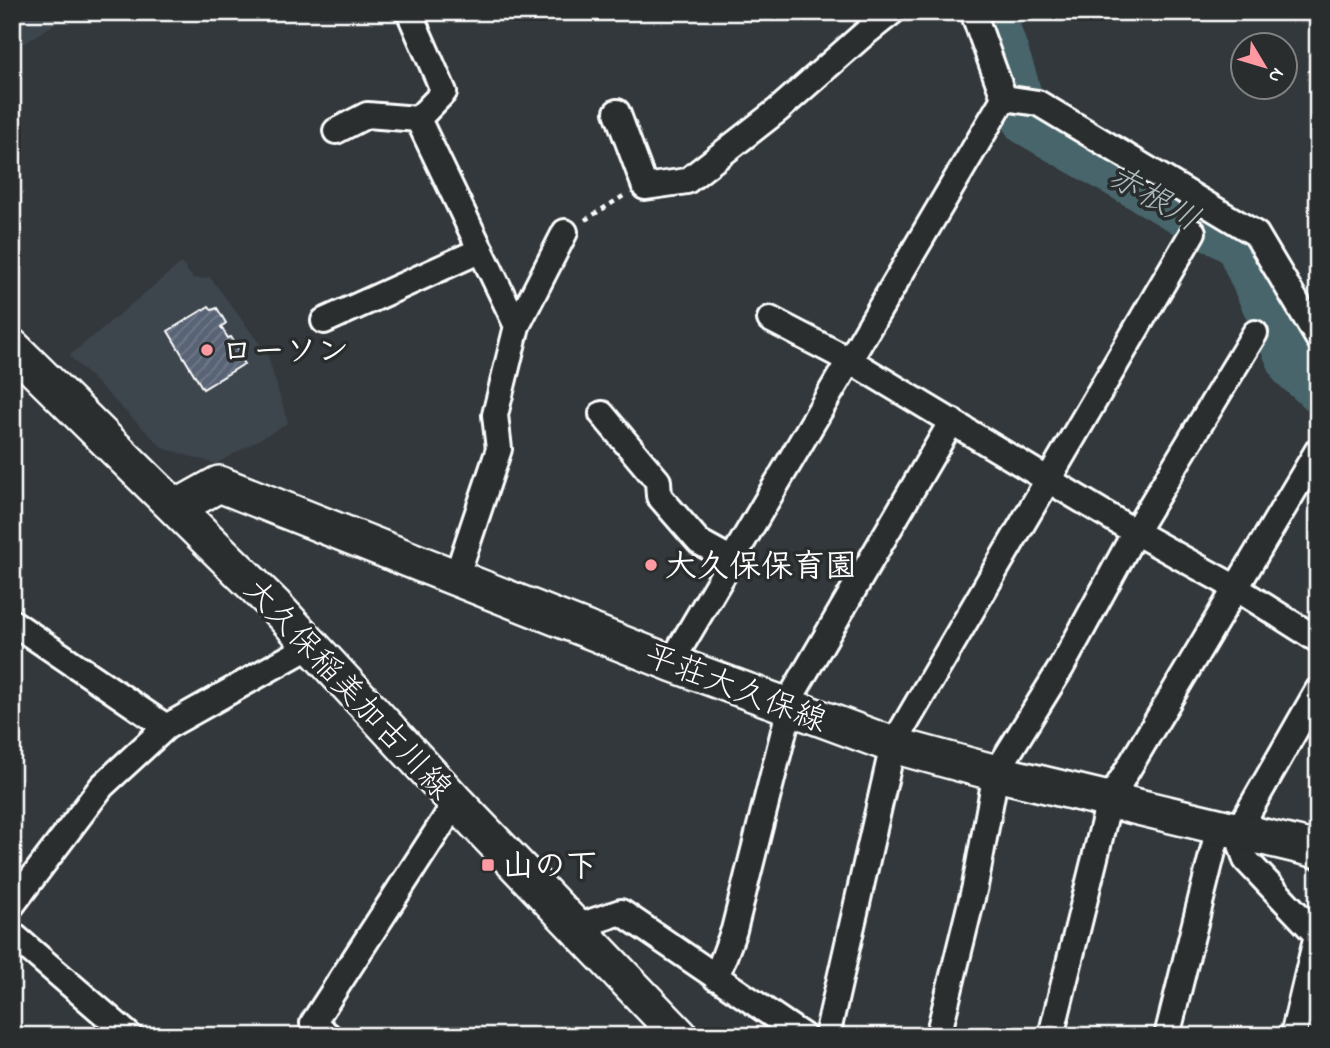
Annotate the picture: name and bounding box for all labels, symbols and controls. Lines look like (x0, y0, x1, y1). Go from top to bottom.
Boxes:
north arrow (1228, 32, 1298, 102)
text: N (1261, 62, 1290, 88)
water label: 赤根川 (1098, 154, 1208, 245)
place label: ローソン (221, 330, 349, 377)
marker: ローソン (199, 342, 215, 358)
place label: 大久保保育園 (665, 545, 857, 592)
marker: 大久保保育園 (643, 557, 659, 573)
street label: 大久保稲美加古川線 (231, 569, 462, 812)
street label: 平荘大久保線 (637, 634, 833, 747)
place label: 山の下 (502, 845, 598, 892)
marker: 山の下 (480, 857, 496, 873)

